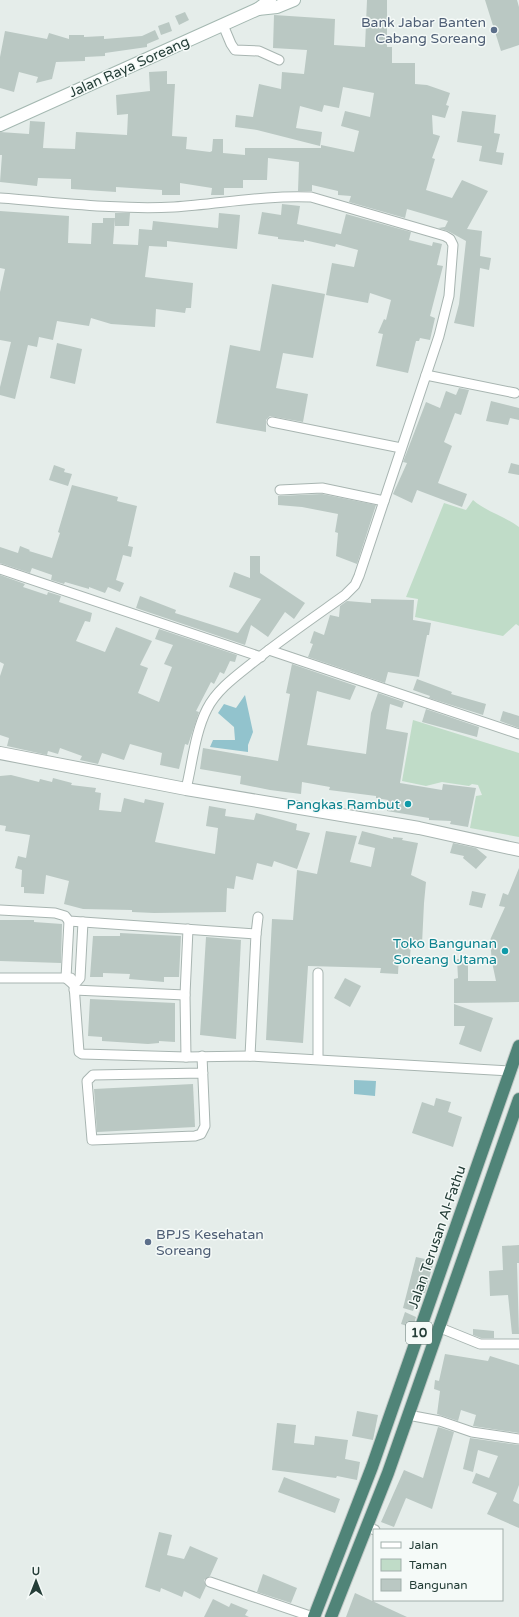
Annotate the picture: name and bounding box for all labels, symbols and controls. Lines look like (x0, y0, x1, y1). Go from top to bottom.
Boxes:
place label: Bank Jabar Banten Cabang Soreang (361, 14, 486, 47)
marker: Bank Jabar Banten Cabang Soreang (489, 25, 499, 35)
street label: Jalan Raya Soreang (66, 33, 192, 101)
place label: Pangkas Rambut (287, 796, 401, 813)
marker: Pangkas Rambut (403, 799, 413, 809)
place label: Toko Bangunan Soreang Utama (393, 935, 497, 968)
marker: Toko Bangunan Soreang Utama (500, 946, 510, 956)
street label: Jalan Terusan Al-Fathu (404, 1163, 470, 1311)
place label: BPJS Kesehatan Soreang (156, 1226, 264, 1259)
marker: BPJS Kesehatan Soreang (143, 1237, 153, 1247)
road number: 10 (406, 1322, 432, 1344)
legend (373, 1529, 503, 1601)
text: Jalan (409, 1538, 438, 1552)
text: Taman (409, 1558, 447, 1572)
north arrow (16, 1561, 56, 1601)
text: U (32, 1565, 40, 1578)
text: Bangunan (409, 1578, 468, 1592)

